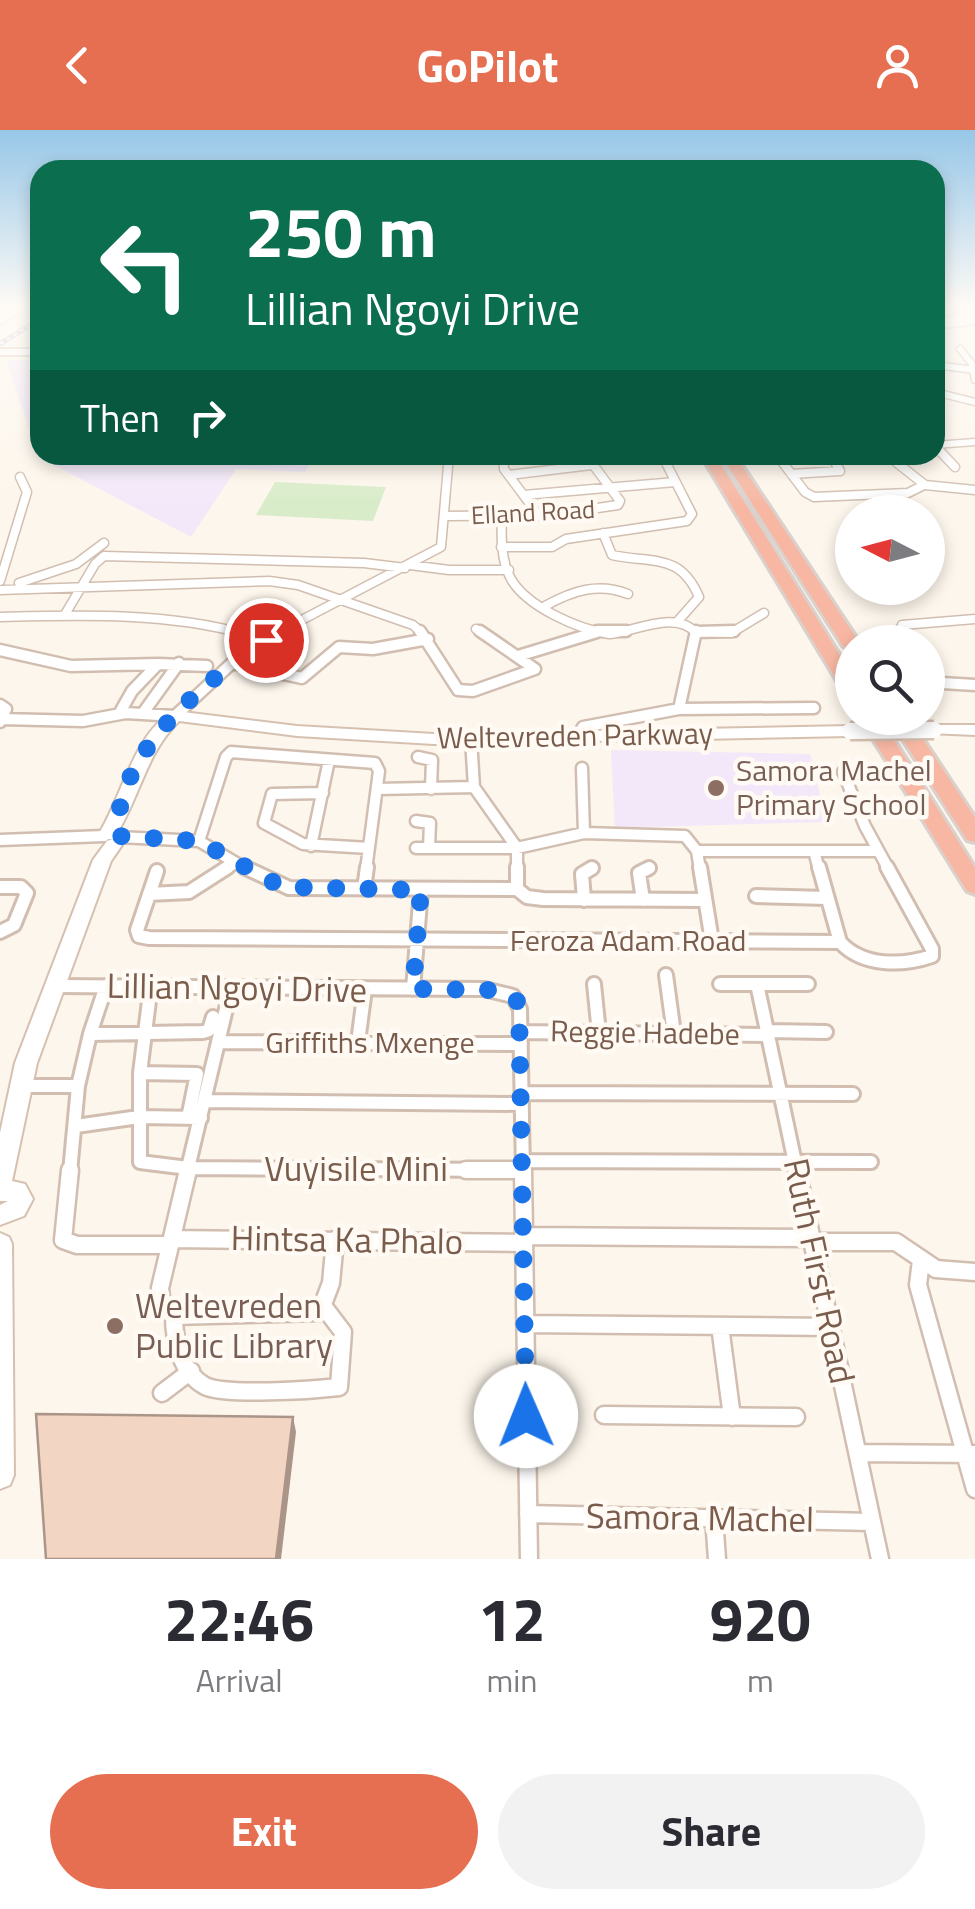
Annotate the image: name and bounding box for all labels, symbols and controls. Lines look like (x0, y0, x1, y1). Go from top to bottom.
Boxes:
text: GoPilot (417, 31, 558, 99)
icon: back (50, 38, 105, 93)
icon: person (870, 38, 925, 93)
text: 250 m (245, 178, 437, 284)
icon: left (80, 200, 210, 330)
text: Lillian Ngoyi Drive (245, 274, 580, 342)
text: Then (80, 389, 160, 447)
icon: right (180, 390, 235, 445)
street label: Elland Road (470, 490, 596, 534)
north arrow (835, 495, 945, 605)
map controls (835, 495, 945, 735)
pin (224, 598, 309, 683)
icon: arrive (239, 613, 294, 668)
button: search (835, 625, 945, 735)
street label: Weltevreden Parkway (436, 710, 714, 760)
place label: Samora Machel Primary School (736, 747, 932, 827)
marker: Samora Machel Primary School (705, 777, 727, 799)
street label: Feroza Adam Road (510, 917, 746, 963)
street label: Lillian Ngoyi Drive (106, 958, 368, 1016)
street label: Reggie Hadebe (550, 1007, 740, 1057)
street label: Griffiths Mxenge (265, 1019, 475, 1065)
street label: Vuyisile Mini (264, 1141, 448, 1195)
street label: Ruth First Road (770, 1153, 870, 1388)
street label: Hintsa Ka Phalo (230, 1210, 464, 1268)
place label: Weltevreden Public Library (135, 1278, 333, 1372)
marker: Weltevreden Public Library (104, 1315, 126, 1337)
position arrow (474, 1364, 578, 1468)
street label: Samora Machel (585, 1488, 815, 1546)
text: 22:46 (164, 1573, 314, 1664)
text: 12 (478, 1573, 546, 1664)
text: 920 (710, 1573, 811, 1664)
text: Arrival (196, 1656, 283, 1704)
text: min (486, 1656, 537, 1704)
text: m (747, 1656, 774, 1704)
button: Exit (50, 1774, 478, 1889)
button: Share (498, 1774, 925, 1889)

